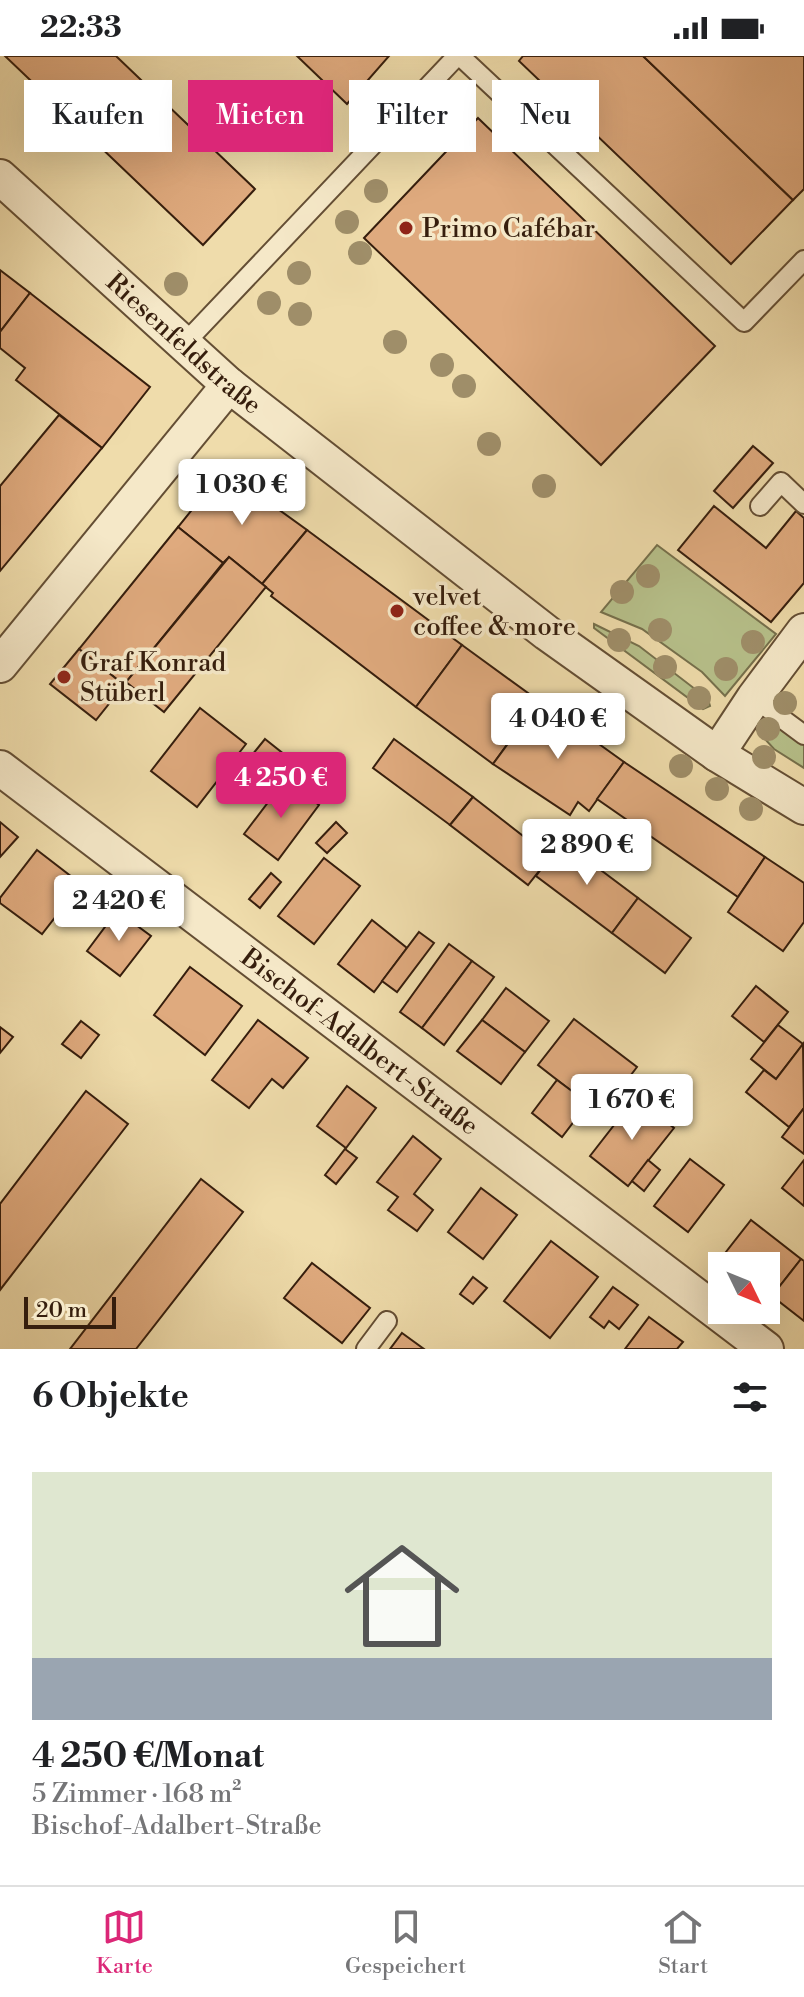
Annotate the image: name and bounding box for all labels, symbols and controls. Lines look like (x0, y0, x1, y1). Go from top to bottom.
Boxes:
text: 22:33 (40, 9, 122, 47)
chip: Kaufen (24, 80, 172, 152)
chip: Mieten (188, 80, 333, 152)
chip: Filter (349, 80, 476, 152)
chip: Neu (492, 80, 599, 152)
place label: Primo Cafébar (422, 213, 595, 245)
marker: Primo Cafébar (397, 219, 415, 237)
street label: Riesenfeldstraße (99, 266, 268, 421)
pin: 1 030 € (168, 459, 316, 527)
text: 1 030 € (196, 469, 288, 501)
place label: velvet coffee & more (412, 581, 576, 643)
marker: velvet coffee & more (388, 602, 406, 620)
place label: Graf Konrad Stüberl (80, 647, 226, 709)
marker: Graf Konrad Stüberl (55, 668, 73, 686)
pin: 4 040 € (484, 693, 632, 761)
text: 4 040 € (509, 703, 607, 735)
pin: 4 250 € (207, 752, 355, 820)
text: 4 250 € (234, 762, 328, 794)
pin: 2 890 € (513, 819, 661, 887)
text: 2 890 € (540, 829, 634, 861)
pin: 2 420 € (45, 875, 193, 943)
text: 2 420 € (72, 885, 166, 917)
street label: Bischof-Adalbert-Straße (234, 941, 485, 1142)
pin: 1 670 € (558, 1074, 706, 1142)
text: 1 670 € (589, 1084, 675, 1116)
north arrow (708, 1252, 780, 1324)
map controls (708, 1252, 780, 1324)
scale bar (24, 1293, 116, 1329)
text: 20 m (36, 1297, 87, 1324)
icon: filters (728, 1375, 772, 1419)
text: 6 Objekte (32, 1376, 189, 1418)
icon: home (330, 1524, 474, 1668)
text: 4 250 €/Monat (32, 1736, 264, 1778)
text: 5 Zimmer · 168 m² (32, 1778, 241, 1810)
text: Bischof-Adalbert-Straße (32, 1810, 322, 1842)
tab: Karte (96, 1905, 153, 1980)
tab: Gespeichert (345, 1905, 466, 1980)
tab: Start (658, 1905, 708, 1980)

